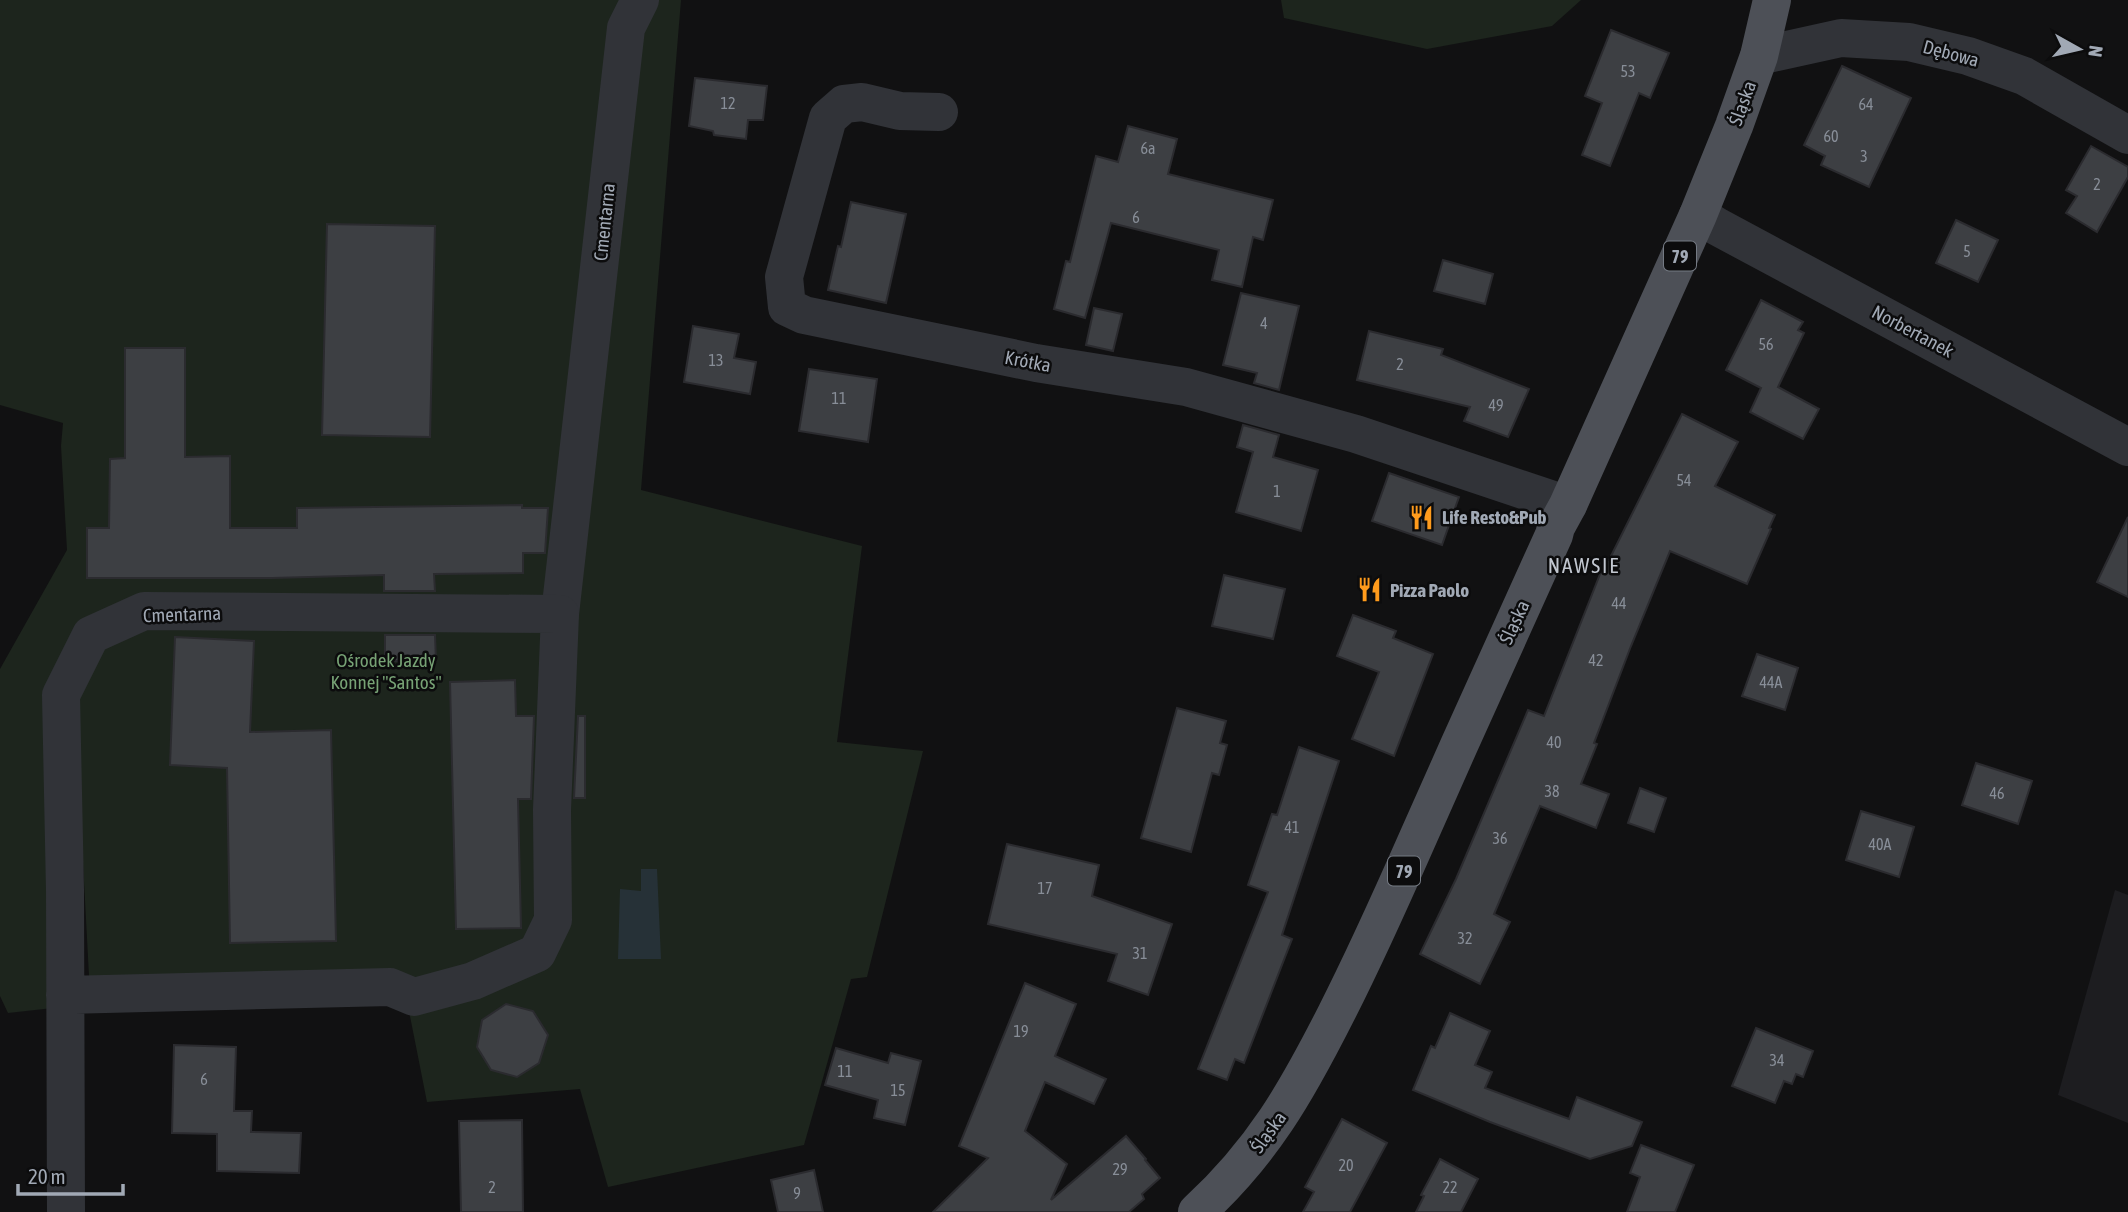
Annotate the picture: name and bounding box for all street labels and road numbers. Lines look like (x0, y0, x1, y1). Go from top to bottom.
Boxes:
street label: Dębowa (1921, 35, 1981, 71)
street label: Śląska (1724, 78, 1760, 128)
street label: Cmentarna (589, 182, 619, 262)
road number: 79 (1664, 242, 1696, 270)
street label: Norbertanek (1868, 300, 1958, 362)
street label: Krótka (1003, 346, 1053, 376)
street label: Śląska (1494, 597, 1534, 647)
street label: Cmentarna (143, 602, 221, 626)
road number: 79 (1388, 856, 1420, 886)
street label: Śląska (1246, 1107, 1290, 1157)

